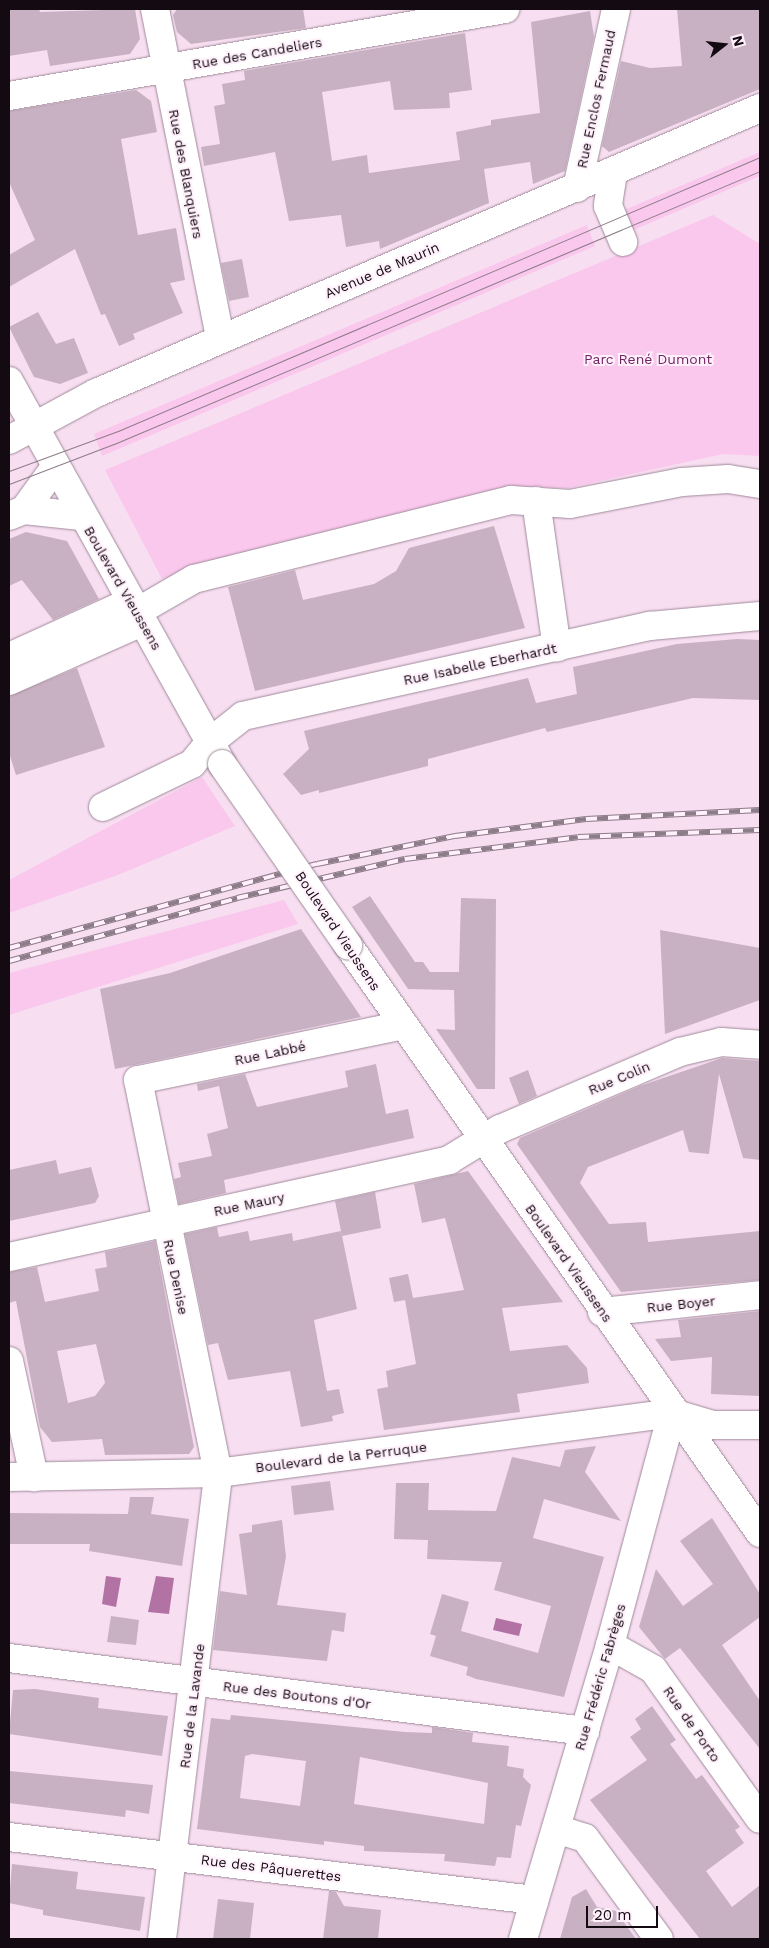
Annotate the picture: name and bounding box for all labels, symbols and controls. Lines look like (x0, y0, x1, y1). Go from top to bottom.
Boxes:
north arrow (699, 20, 749, 70)
street label: Rue Enclos Fermaud (573, 28, 619, 170)
street label: Rue des Candeliers (191, 33, 323, 73)
text: N (729, 34, 748, 48)
street label: Rue des Blanquiers (165, 108, 207, 240)
street label: Avenue de Maurin (322, 238, 442, 302)
park label: Parc René Dumont (584, 351, 712, 367)
street label: Boulevard Vieussens (81, 523, 165, 653)
street label: Rue Isabelle Eberhardt (402, 640, 558, 688)
street label: Boulevard Vieussens (292, 868, 384, 994)
street label: Rue Labbé (233, 1037, 307, 1069)
street label: Rue Colin (586, 1058, 652, 1098)
street label: Rue Maury (212, 1188, 286, 1220)
street label: Boulevard Vieussens (522, 1201, 616, 1325)
street label: Rue Denise (160, 1238, 192, 1316)
street label: Rue Boyer (646, 1292, 716, 1316)
street label: Boulevard de la Perruque (254, 1438, 428, 1476)
street label: Rue Frédéric Fabrèges (571, 1602, 629, 1752)
street label: Rue de la Lavande (176, 1643, 208, 1769)
street label: Rue des Boutons d'Or (222, 1678, 372, 1712)
street label: Rue de Porto (660, 1683, 724, 1765)
street label: Rue des Pâquerettes (200, 1851, 342, 1885)
scale bar (589, 1896, 662, 1928)
text: 20 m (594, 1906, 632, 1924)

